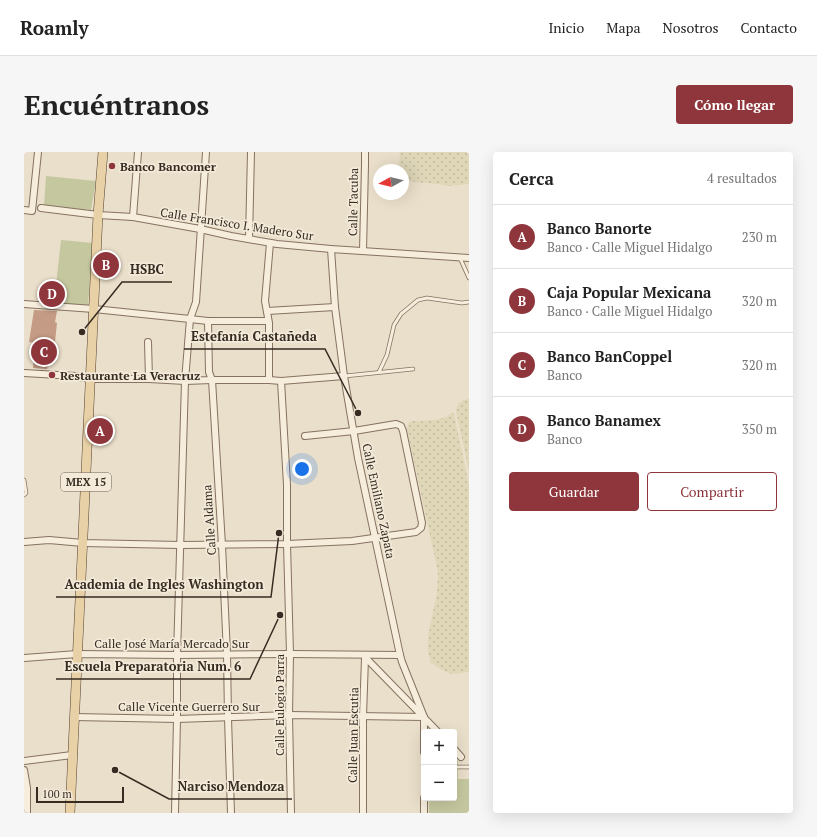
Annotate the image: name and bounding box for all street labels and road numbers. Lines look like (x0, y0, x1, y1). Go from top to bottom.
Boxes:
street label: Calle Tacuba (345, 168, 361, 236)
street label: Calle Francisco I. Madero Sur (159, 204, 315, 244)
street label: Calle Emiliano Zapata (359, 442, 399, 560)
road number: MEX 15 (61, 473, 111, 491)
street label: Calle Aldama (199, 484, 219, 556)
street label: Calle José María Mercado Sur (94, 636, 250, 651)
street label: Calle Eulogio Parra (272, 654, 287, 756)
street label: Calle Juan Escutia (345, 687, 361, 783)
street label: Calle Vicente Guerrero Sur (118, 699, 260, 714)

